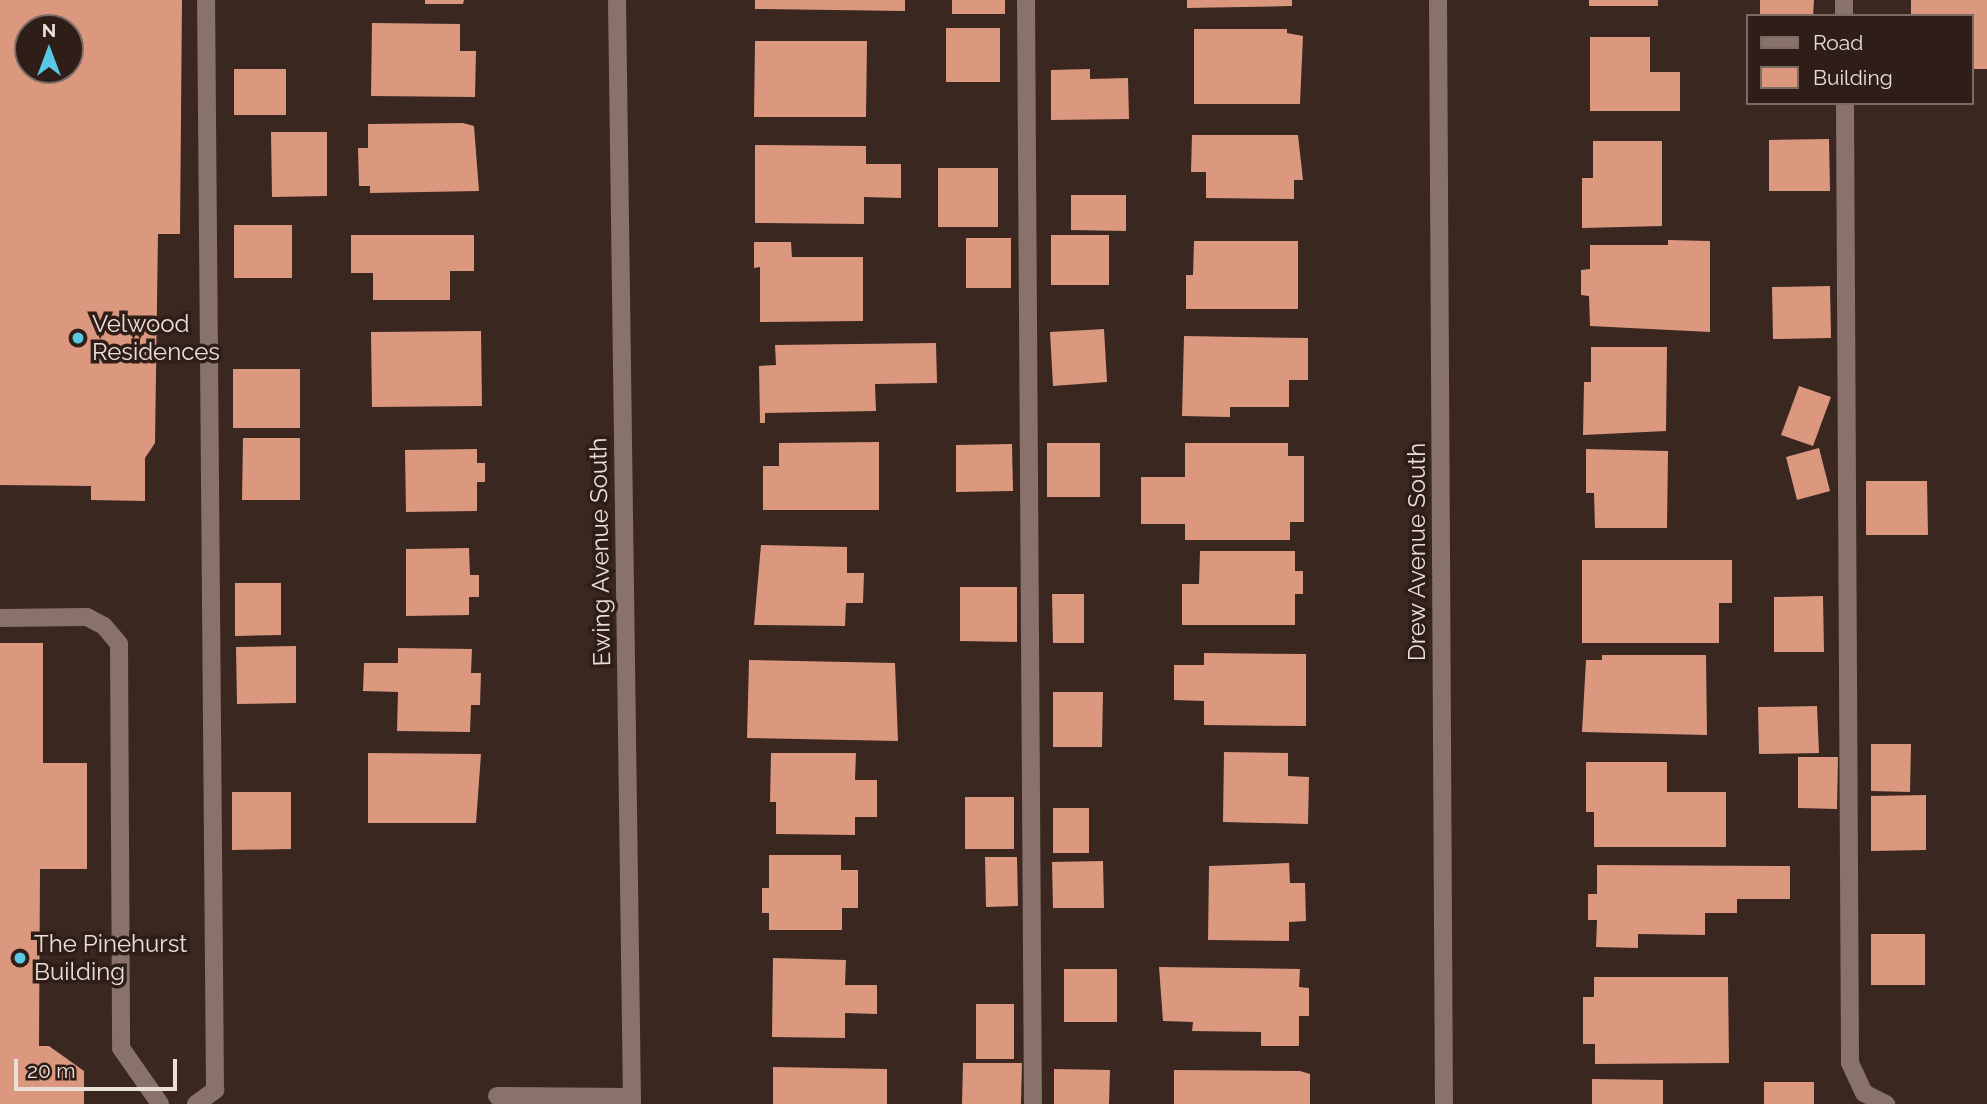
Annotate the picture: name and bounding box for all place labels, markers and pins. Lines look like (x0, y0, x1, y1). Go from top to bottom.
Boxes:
place label: Velwood Residences (92, 310, 220, 366)
marker: Velwood Residences (70, 330, 86, 346)
place label: The Pinehurst Building (34, 930, 187, 986)
marker: The Pinehurst Building (12, 950, 28, 966)

